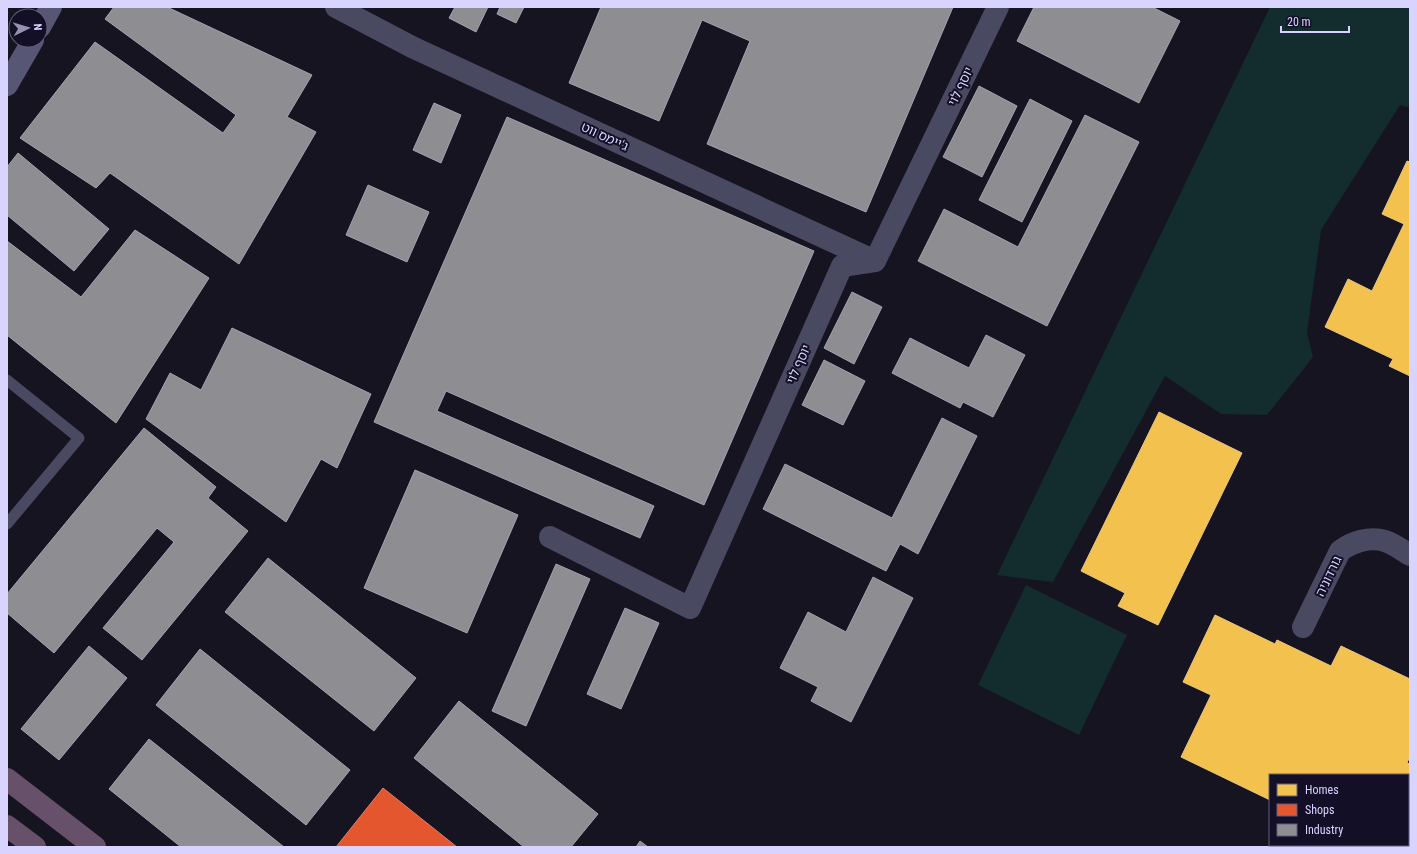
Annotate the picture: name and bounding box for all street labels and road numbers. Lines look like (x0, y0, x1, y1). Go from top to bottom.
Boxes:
street label: יוסף לוי (945, 64, 976, 108)
street label: ג'יימס ווט (579, 119, 631, 154)
street label: יוסף לוי (783, 342, 814, 386)
street label: גורדוניה (1312, 554, 1345, 599)

